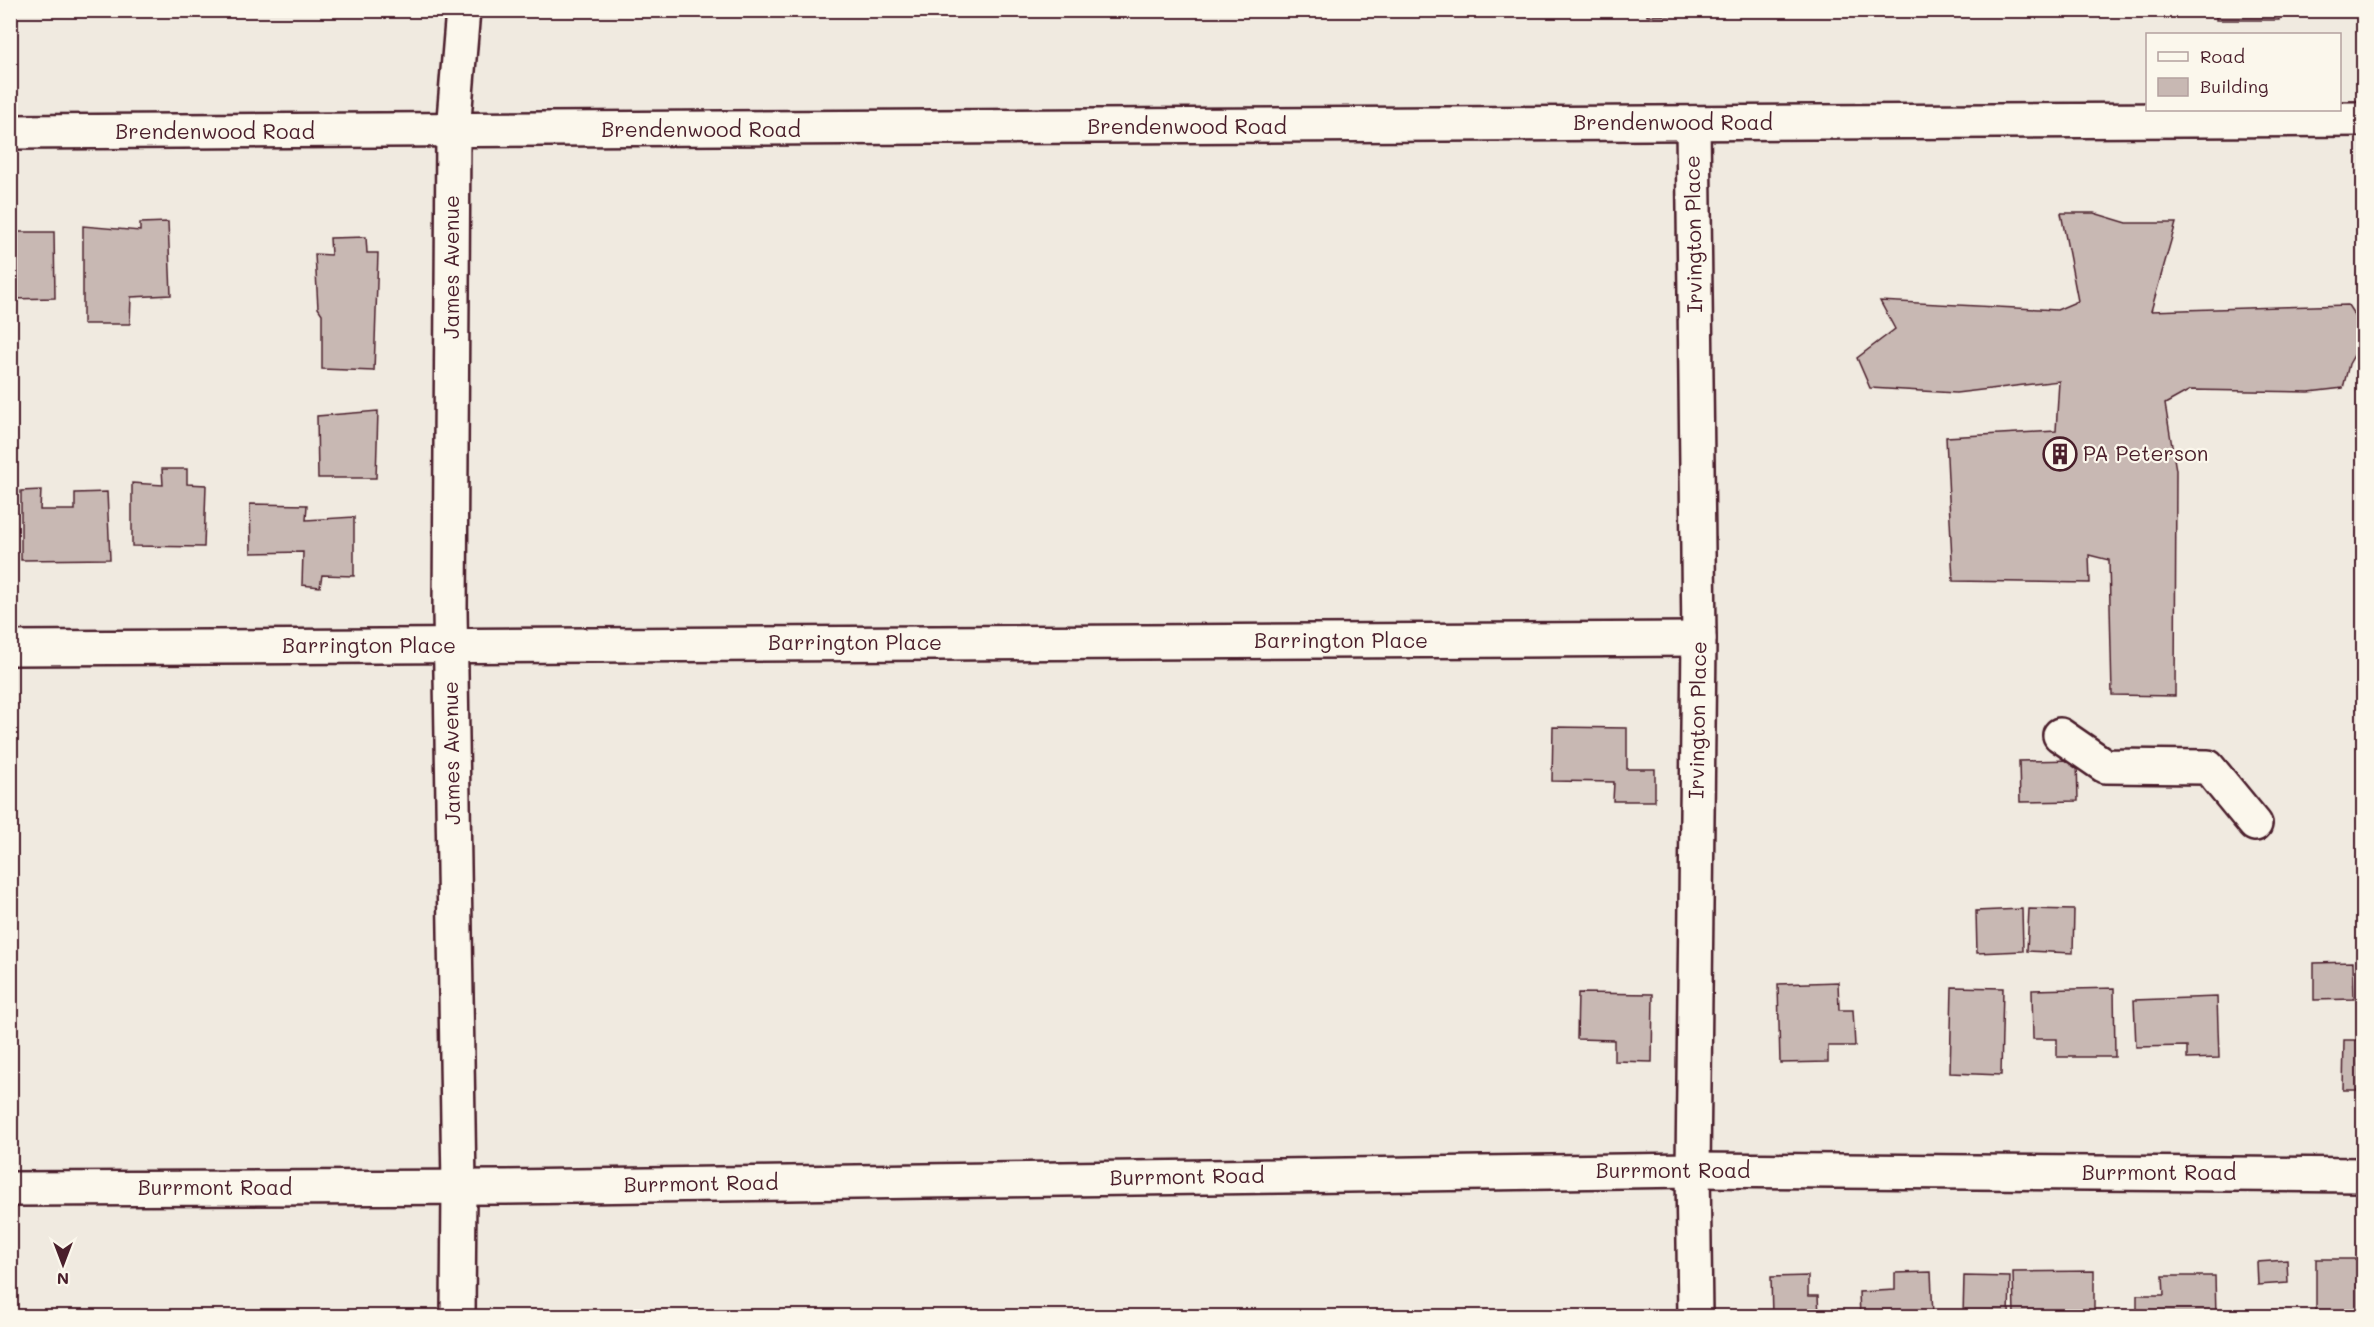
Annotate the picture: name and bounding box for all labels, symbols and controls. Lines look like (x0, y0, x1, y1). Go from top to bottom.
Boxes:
legend (2146, 33, 2341, 111)
text: Road (2200, 44, 2245, 68)
text: Building (2200, 74, 2268, 98)
street label: Brendenwood Road (1573, 108, 1773, 135)
street label: Brendenwood Road (1087, 112, 1287, 139)
street label: Brendenwood Road (601, 115, 801, 142)
street label: Brendenwood Road (115, 117, 315, 144)
street label: Irvington Place (1678, 155, 1707, 313)
street label: James Avenue (437, 195, 464, 339)
building icon: PA Peterson (2042, 436, 2078, 472)
place label: PA Peterson (2083, 439, 2208, 466)
street label: Barrington Place (1254, 626, 1428, 653)
street label: Barrington Place (768, 628, 942, 655)
street label: Barrington Place (282, 631, 456, 658)
street label: Irvington Place (1682, 641, 1711, 799)
street label: James Avenue (436, 681, 465, 825)
street label: Burrmont Road (1596, 1156, 1750, 1183)
street label: Burrmont Road (2082, 1158, 2236, 1185)
street label: Burrmont Road (1109, 1161, 1265, 1190)
street label: Burrmont Road (623, 1168, 779, 1197)
street label: Burrmont Road (138, 1173, 292, 1200)
north arrow (33, 1234, 93, 1294)
text: N (57, 1269, 69, 1290)

